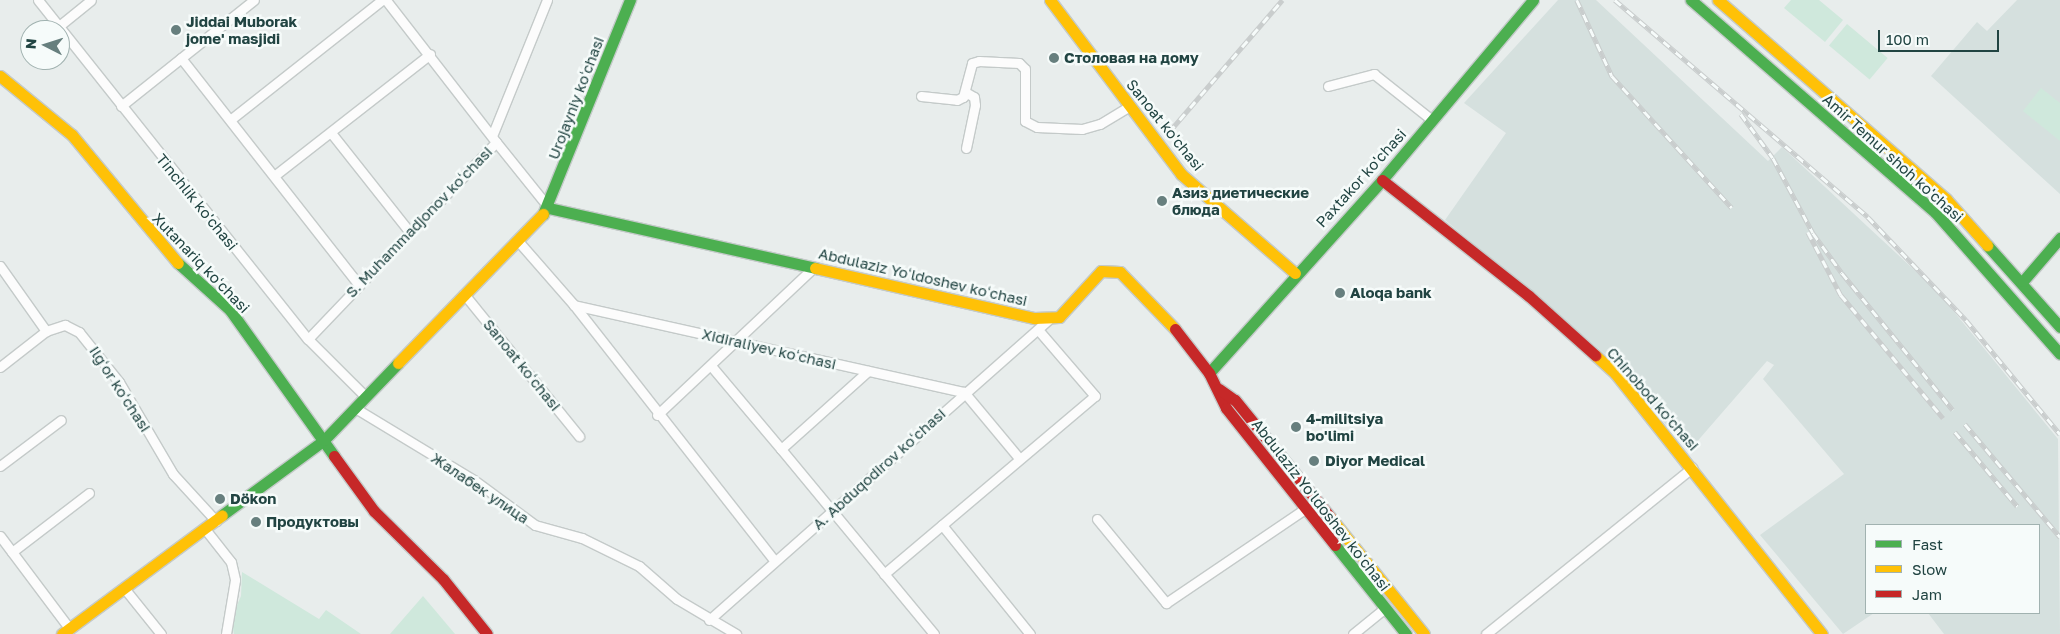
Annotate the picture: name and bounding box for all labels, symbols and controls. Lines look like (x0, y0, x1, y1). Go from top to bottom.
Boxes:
place label: Jiddai Muborak jome' masjidi (186, 12, 297, 47)
north arrow (20, 20, 70, 70)
scale bar (1880, 20, 2001, 52)
marker: Jiddai Muborak jome' masjidi (170, 24, 182, 36)
text: 100 m (1886, 30, 1929, 48)
street label: Urоjayniy koʻchasi (544, 34, 608, 162)
text: N (22, 38, 39, 50)
place label: Столовая на дому (1064, 49, 1199, 67)
marker: Столовая на дому (1048, 52, 1060, 64)
street label: Sanoat ko'chasi (1123, 76, 1207, 174)
street label: Amir Temur shoh ko'chasi (1819, 90, 1967, 226)
street label: Paxtakor ko'chasi (1312, 125, 1410, 231)
street label: S. Muhammadjonov koʻchasi (342, 143, 496, 301)
street label: Tinchlik ko'chasi (153, 150, 241, 254)
place label: Азиз диетические блюда (1172, 183, 1309, 218)
marker: Азиз диетические блюда (1156, 195, 1168, 207)
street label: Xutanariq koʻchasi (149, 209, 253, 317)
street label: Abdulaziz Yoʻldoshev koʻchasi (817, 244, 1029, 310)
place label: Aloqa bank (1350, 284, 1432, 302)
marker: Aloqa bank (1334, 287, 1346, 299)
street label: Sanoat koʻchasi (480, 316, 564, 414)
street label: Xidiraliyev koʻchasi (700, 325, 838, 373)
street label: Ilgʻor koʻchasi (86, 343, 154, 435)
street label: Chinobod ko'chasi (1603, 344, 1703, 454)
street label: A. Abduqodirov koʻchasi (809, 405, 949, 533)
place label: 4-militsiya bo'limi (1306, 409, 1383, 444)
street label: Abdulaziz Yoʻldoshev koʻchasi (1248, 415, 1394, 595)
marker: 4-militsiya bo'limi (1290, 421, 1302, 433)
street label: Жалабек улица (428, 449, 532, 527)
place label: Diyor Medical (1325, 452, 1425, 470)
marker: Diyor Medical (1307, 454, 1321, 468)
place label: Dökon (230, 490, 276, 508)
marker: Dökon (214, 493, 226, 505)
place label: Продуктовы (266, 513, 359, 531)
marker: Продуктовы (250, 516, 262, 528)
legend (1865, 524, 2040, 614)
text: Fast (1912, 535, 1943, 553)
text: Slow (1912, 560, 1947, 578)
text: Jam (1912, 585, 1942, 603)

